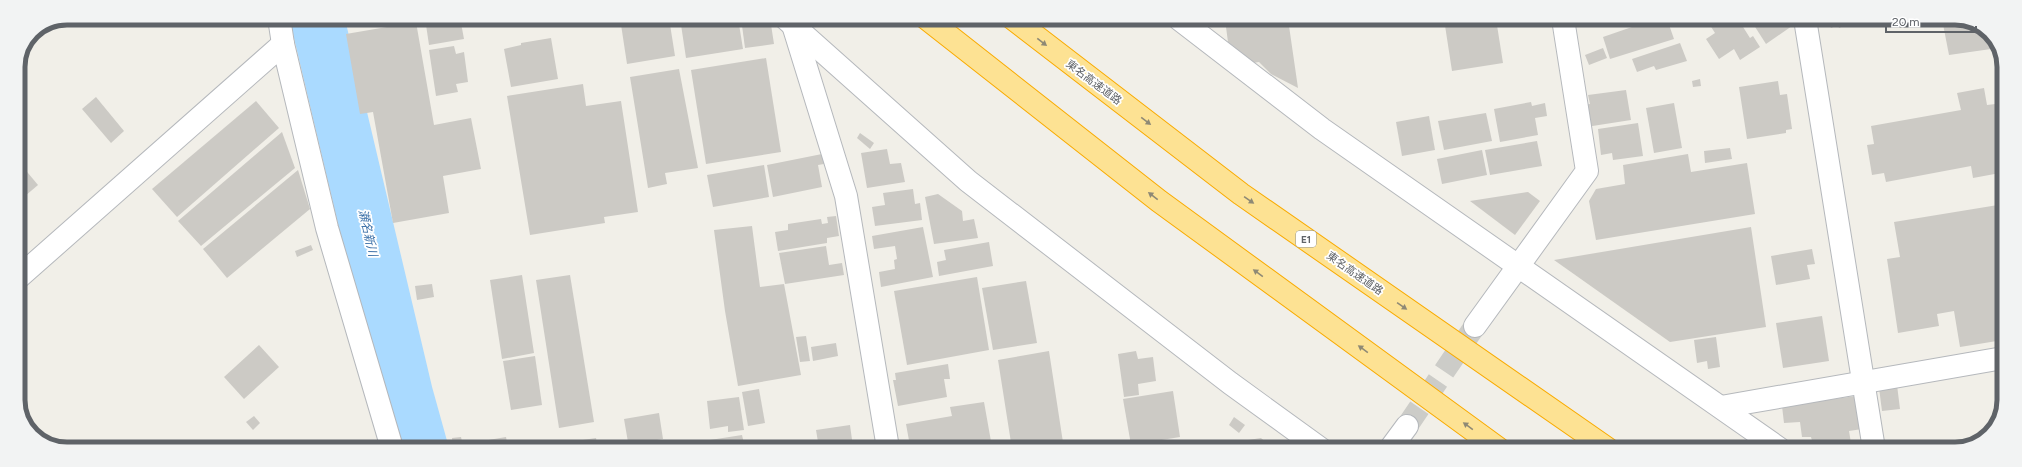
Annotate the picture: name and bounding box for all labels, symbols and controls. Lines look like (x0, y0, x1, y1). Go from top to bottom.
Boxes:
scale bar (1886, 8, 1976, 34)
text: 20 m (1892, 15, 1920, 29)
one-way arrow (1037, 38, 1048, 47)
street label: 東名高速道路 (1063, 57, 1124, 107)
one-way arrow (1140, 117, 1151, 126)
one-way arrow (1147, 192, 1158, 201)
one-way arrow (1244, 196, 1255, 204)
water label: 瀬名新川 (356, 208, 381, 260)
road number: E1 (1296, 231, 1316, 247)
street label: 東名高速道路 (1324, 249, 1385, 298)
one-way arrow (1252, 269, 1263, 277)
one-way arrow (1397, 302, 1408, 310)
one-way arrow (1357, 345, 1368, 354)
one-way arrow (1463, 422, 1473, 430)

